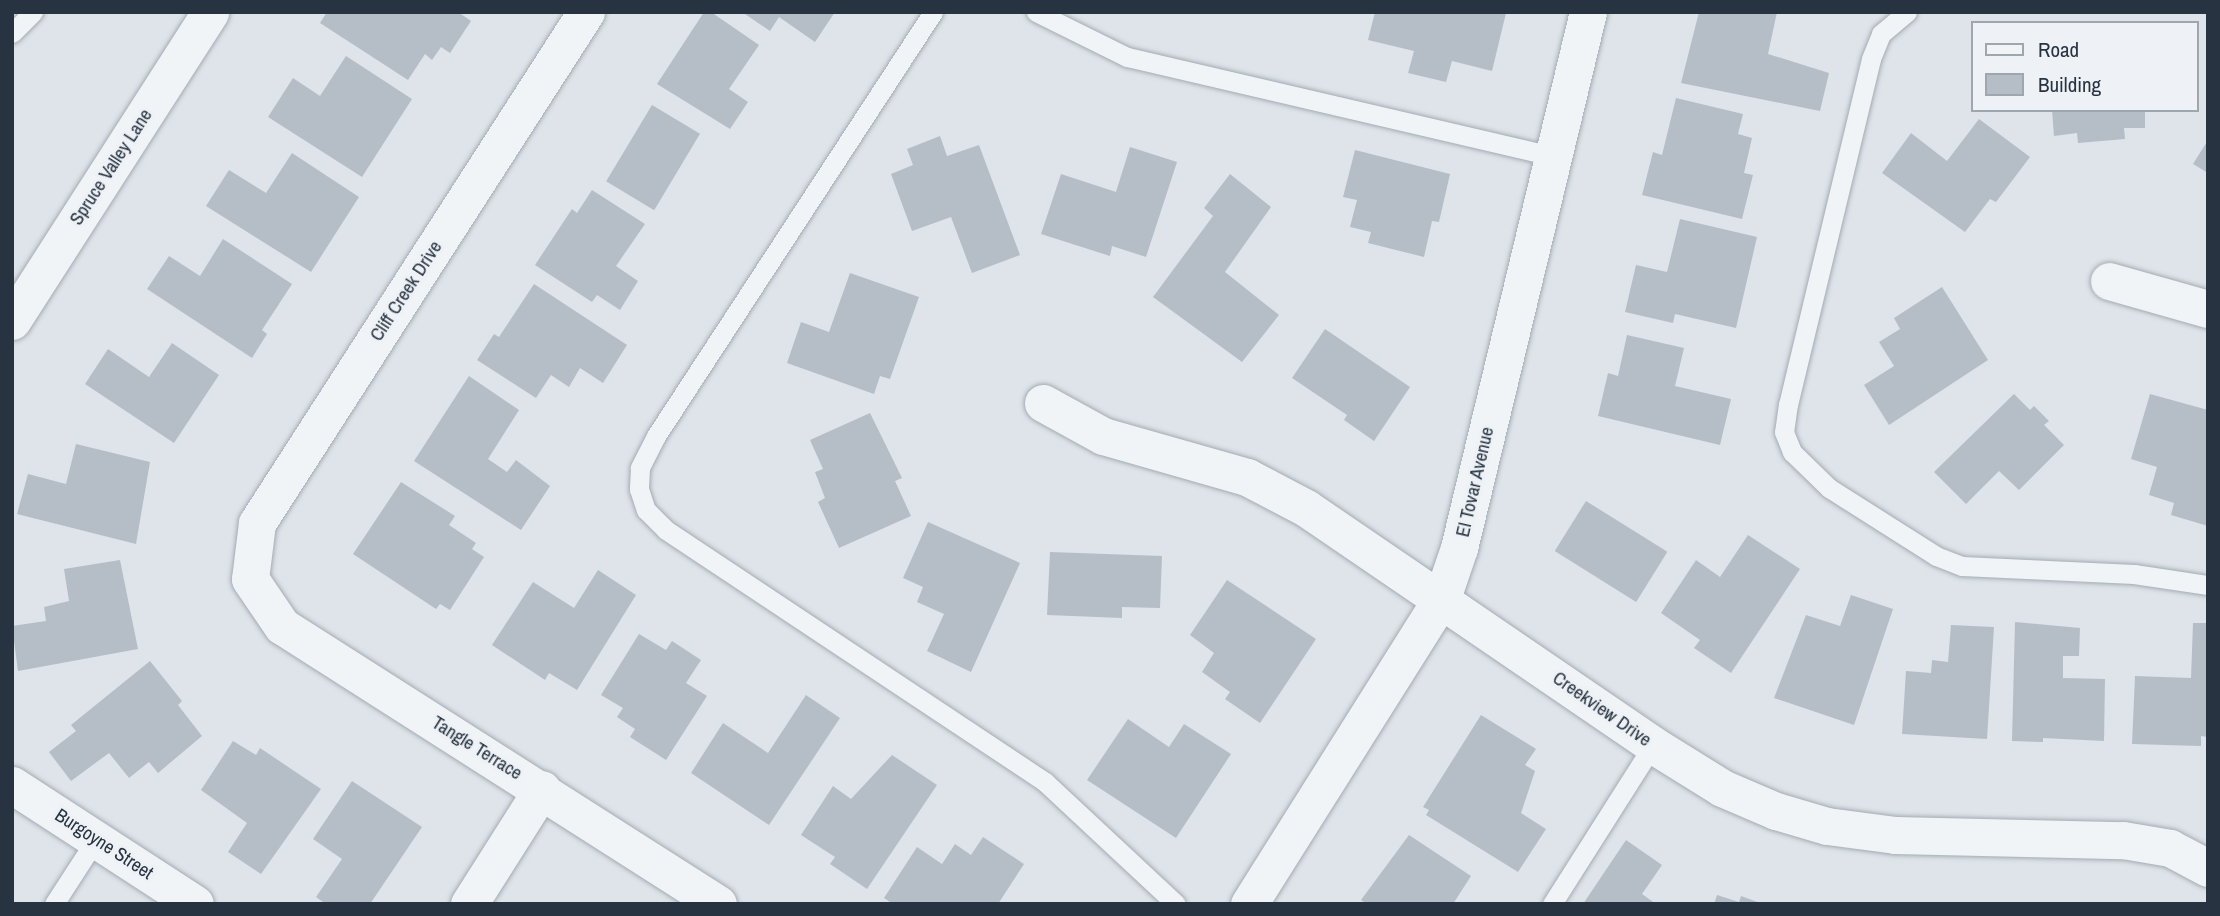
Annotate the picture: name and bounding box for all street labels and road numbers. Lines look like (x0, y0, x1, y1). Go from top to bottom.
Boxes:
street label: Spruce Valley Lane (65, 105, 157, 229)
street label: Cliff Creek Drive (365, 237, 447, 345)
street label: El Tovar Avenue (1451, 424, 1499, 540)
street label: Creekview Drive (1548, 667, 1656, 751)
street label: Tangle Terrace (428, 711, 526, 785)
street label: Burgoyne Street (51, 804, 157, 884)

